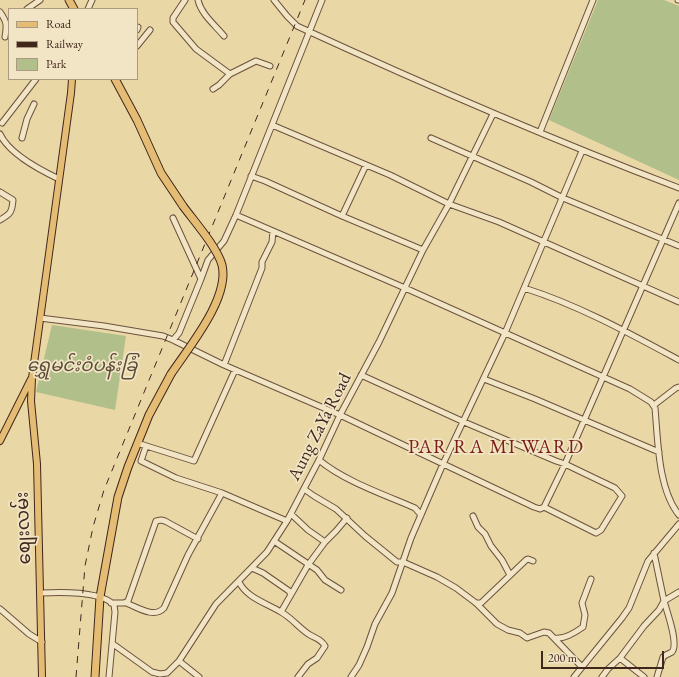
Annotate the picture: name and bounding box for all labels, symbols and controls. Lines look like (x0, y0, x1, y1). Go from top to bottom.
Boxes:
legend (8, 8, 138, 80)
text: Road (46, 16, 71, 32)
text: Railway (46, 36, 83, 52)
text: Park (46, 56, 66, 72)
park label: ရွှေမင်းဝံပန်းခြံ (27, 355, 137, 377)
street label: Aung ZaYa Road (284, 370, 356, 484)
district label: PAR RA MI WARD (408, 436, 584, 460)
street label: စျေးလမ်း (12, 491, 36, 565)
scale bar (543, 643, 666, 669)
text: 200 m (548, 650, 577, 666)

